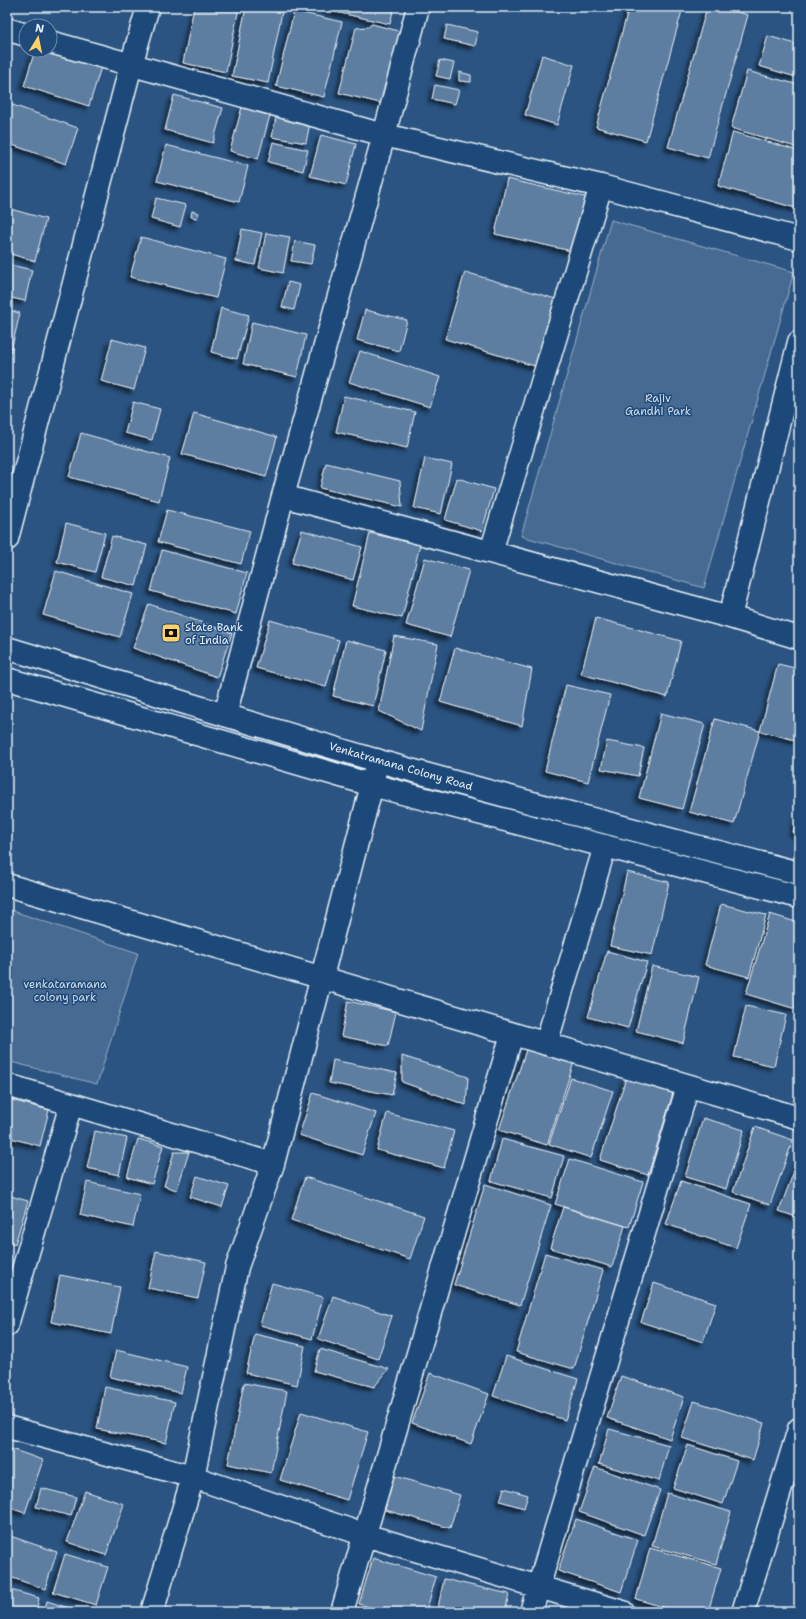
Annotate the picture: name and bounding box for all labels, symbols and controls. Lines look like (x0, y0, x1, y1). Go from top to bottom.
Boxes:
north arrow (18, 18, 58, 58)
text: N (34, 21, 46, 37)
park label: Rajiv Gandhi Park (625, 391, 691, 419)
place label: State Bank of India (185, 620, 243, 648)
bank icon: State Bank of India (160, 622, 182, 644)
street label: Venkatramana Colony Road (327, 739, 475, 794)
park label: venkataramana colony park (23, 977, 107, 1005)

